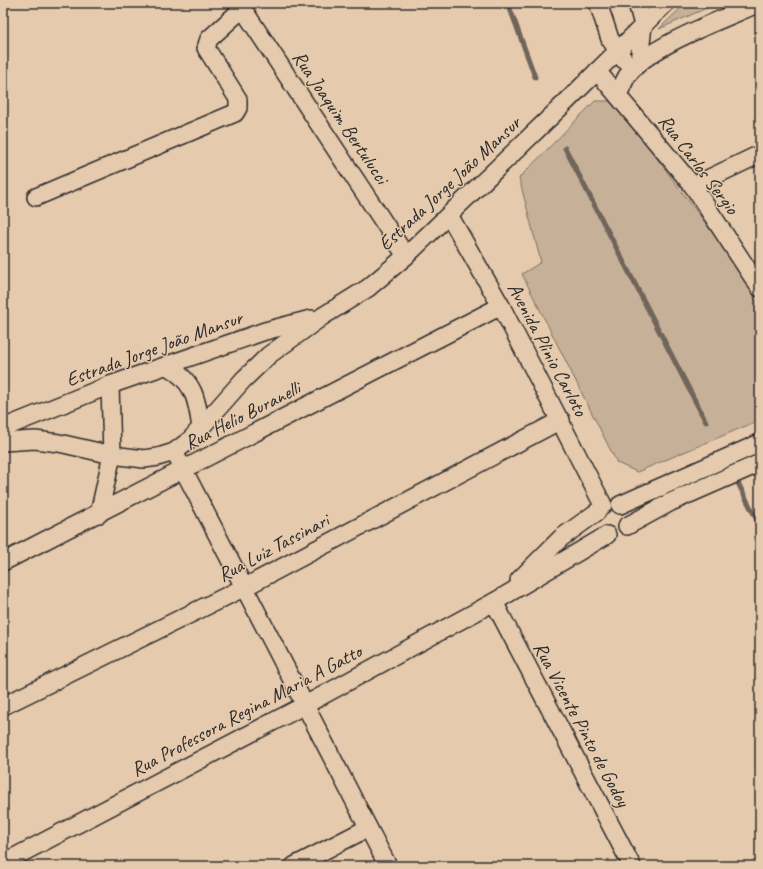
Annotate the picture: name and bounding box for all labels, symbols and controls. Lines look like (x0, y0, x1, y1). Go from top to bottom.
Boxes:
street label: Rua Joaquim Bertulucci (287, 46, 396, 191)
street label: Rua Carlos Sergio (653, 109, 745, 220)
street label: Estrada Jorge João Mansur (373, 110, 527, 256)
street label: Avenida Plinio Carloto (502, 278, 594, 421)
street label: Estrada Jorge João Mansur (62, 304, 248, 392)
street label: Rua Helio Buranelli (180, 375, 306, 455)
street label: Rua Luiz Tassinari (213, 507, 335, 587)
street label: Rua Professora Regina Maria A Gatto (127, 638, 368, 782)
street label: Rua Vicente Pinto de Godoy (528, 638, 636, 812)

